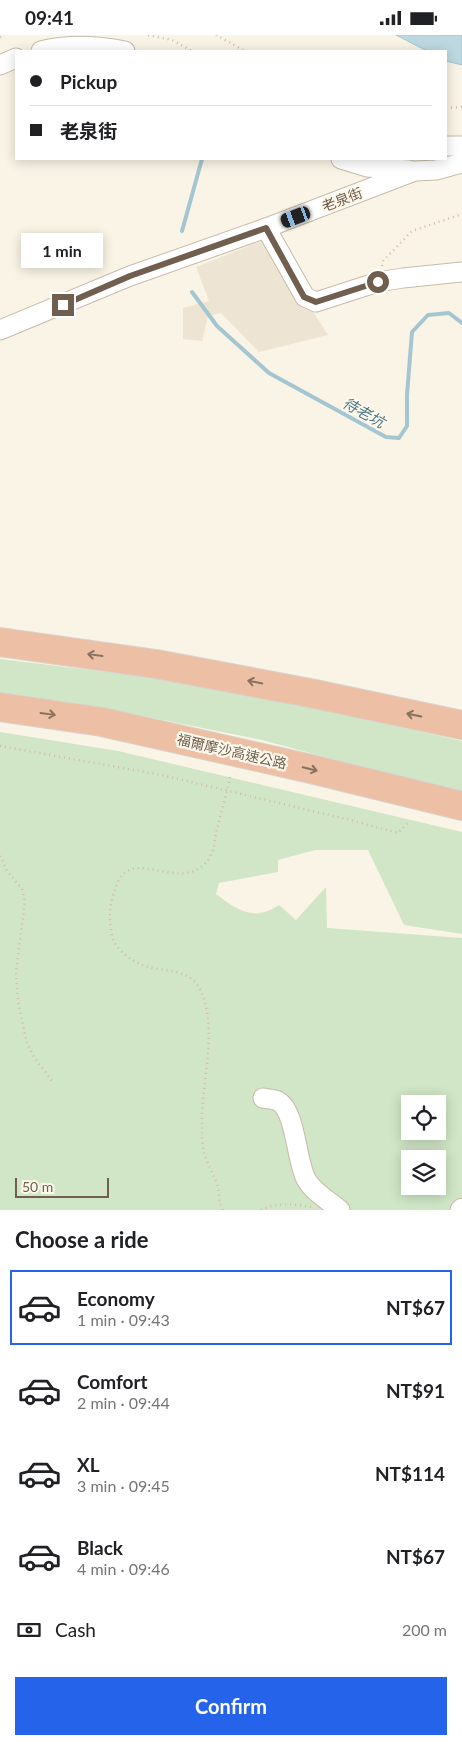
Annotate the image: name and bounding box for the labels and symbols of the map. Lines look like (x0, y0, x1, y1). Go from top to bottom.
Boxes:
street label: 老泉街 (319, 184, 365, 214)
car (279, 205, 312, 229)
callout: 1 min (22, 233, 104, 267)
route start (367, 271, 389, 293)
route end (52, 294, 74, 316)
water label: 待老坑 (340, 393, 390, 432)
one-way arrow (87, 650, 103, 660)
one-way arrow (247, 677, 263, 687)
one-way arrow (40, 710, 56, 720)
one-way arrow (407, 710, 423, 719)
street label: 福爾摩沙高速公路 (176, 730, 288, 772)
one-way arrow (302, 765, 318, 774)
scale bar (15, 1175, 109, 1198)

